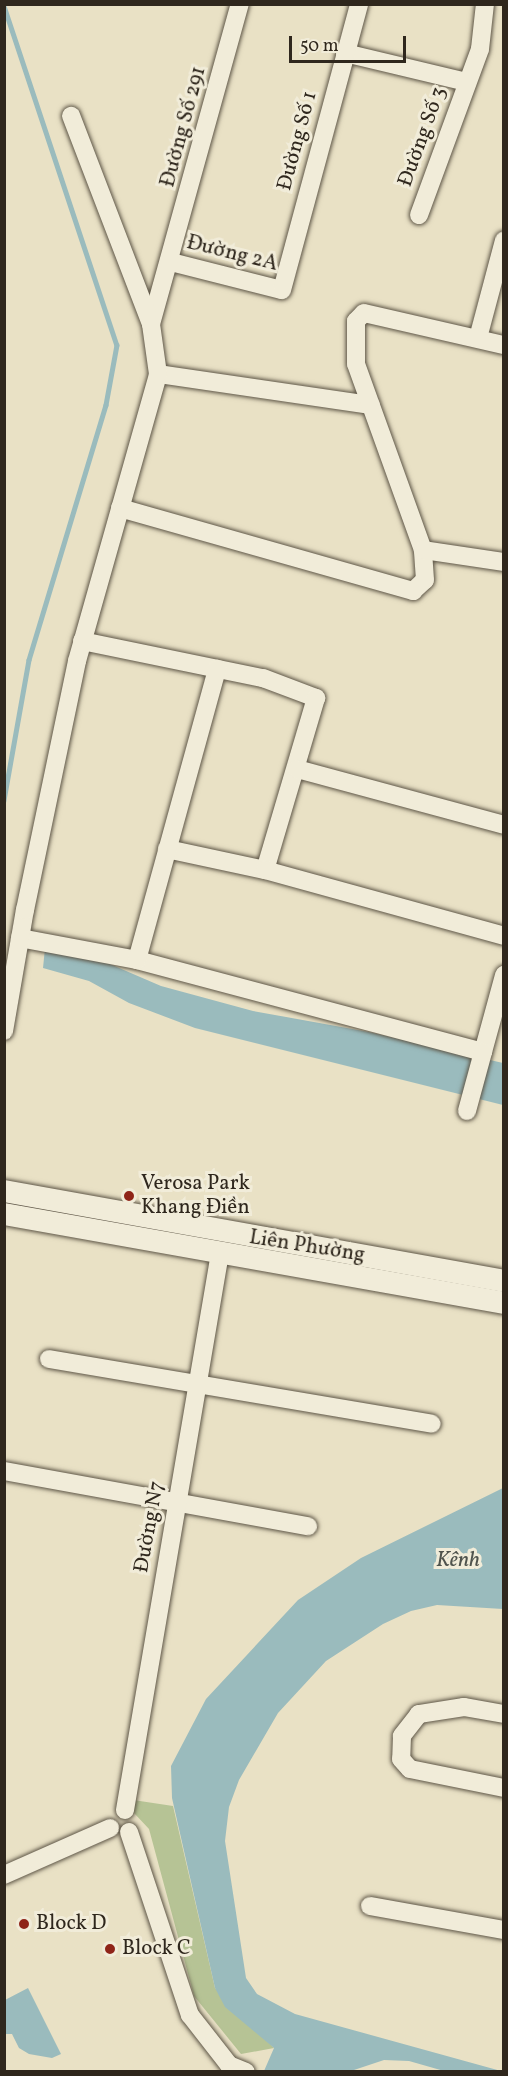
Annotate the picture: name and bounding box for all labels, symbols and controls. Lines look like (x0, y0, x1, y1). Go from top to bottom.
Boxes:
scale bar (292, 24, 409, 62)
text: 50 m (300, 34, 339, 59)
street label: Đường Số 291 (156, 64, 212, 190)
street label: Đường Số 3 (393, 84, 453, 190)
street label: Đường Số 1 (273, 88, 323, 194)
street label: Đường 2A (184, 231, 280, 277)
place label: Verosa Park Khang Điền (141, 1171, 250, 1221)
marker: Verosa Park Khang Điền (122, 1189, 136, 1203)
street label: Liên Phường (247, 1225, 367, 1269)
street label: Đường N7 (130, 1479, 170, 1575)
water label: Kênh (436, 1548, 480, 1574)
place label: Block D (36, 1911, 106, 1937)
marker: Block D (17, 1917, 31, 1931)
place label: Block C (122, 1936, 191, 1962)
marker: Block C (103, 1942, 117, 1956)

